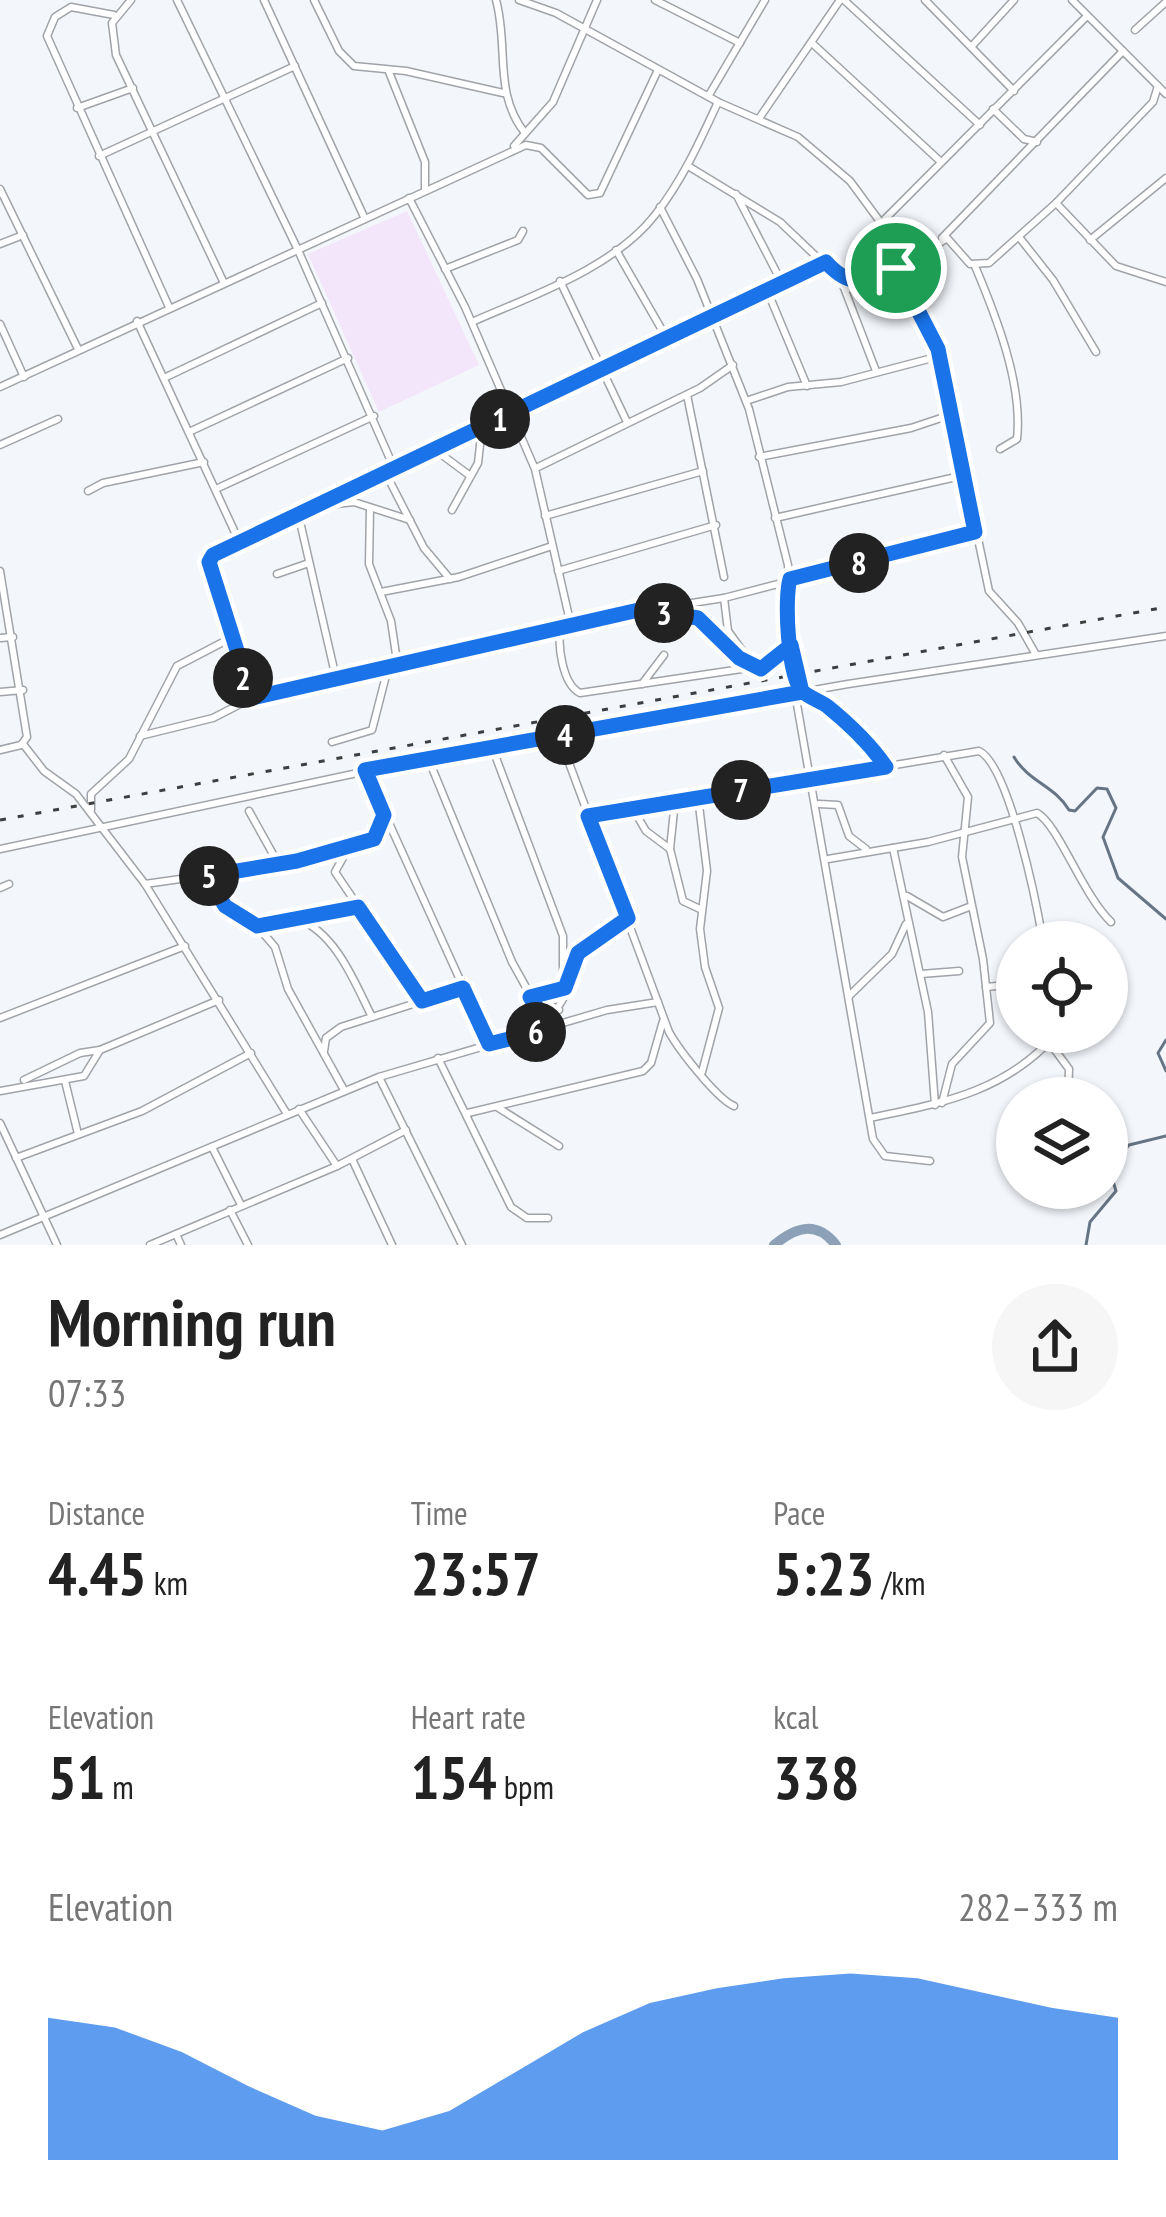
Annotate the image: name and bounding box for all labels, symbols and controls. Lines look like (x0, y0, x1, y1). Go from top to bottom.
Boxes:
pin (845, 217, 947, 319)
icon: arrive (863, 235, 929, 301)
pin: 1 (470, 389, 530, 449)
text: 1 (492, 397, 508, 440)
pin: 8 (829, 533, 889, 593)
text: 8 (851, 541, 867, 584)
pin: 3 (634, 583, 694, 643)
text: 3 (656, 591, 672, 634)
pin: 2 (213, 648, 273, 708)
text: 2 (235, 656, 251, 699)
pin: 4 (535, 705, 595, 765)
text: 4 (557, 713, 573, 756)
pin: 7 (711, 760, 771, 820)
text: 7 (733, 768, 749, 811)
pin: 5 (179, 846, 239, 906)
text: 5 (201, 854, 217, 897)
map controls (996, 921, 1128, 1209)
button: locate (996, 921, 1128, 1053)
pin: 6 (506, 1002, 566, 1062)
text: 6 (528, 1010, 544, 1053)
button: layers (996, 1077, 1128, 1209)
text: Morning run (48, 1279, 336, 1364)
button: share (992, 1284, 1118, 1410)
text: 07:33 (48, 1367, 126, 1418)
text: Distance (48, 1491, 145, 1534)
text: Time (411, 1491, 468, 1534)
text: Pace (773, 1491, 825, 1534)
text: 4.45 (48, 1534, 147, 1612)
text: 23:57 (411, 1534, 540, 1612)
text: 5:23 (773, 1534, 874, 1612)
text: km (147, 1561, 188, 1604)
text: /km (874, 1561, 925, 1604)
text: Elevation (48, 1695, 154, 1738)
text: Heart rate (411, 1695, 526, 1738)
text: kcal (773, 1695, 818, 1738)
text: 51 (48, 1738, 105, 1816)
text: 154 (411, 1738, 497, 1816)
text: 338 (773, 1738, 859, 1816)
text: m (105, 1765, 134, 1808)
text: bpm (497, 1765, 554, 1808)
text: Elevation (48, 1881, 173, 1932)
text: 282–333 m (958, 1881, 1118, 1932)

